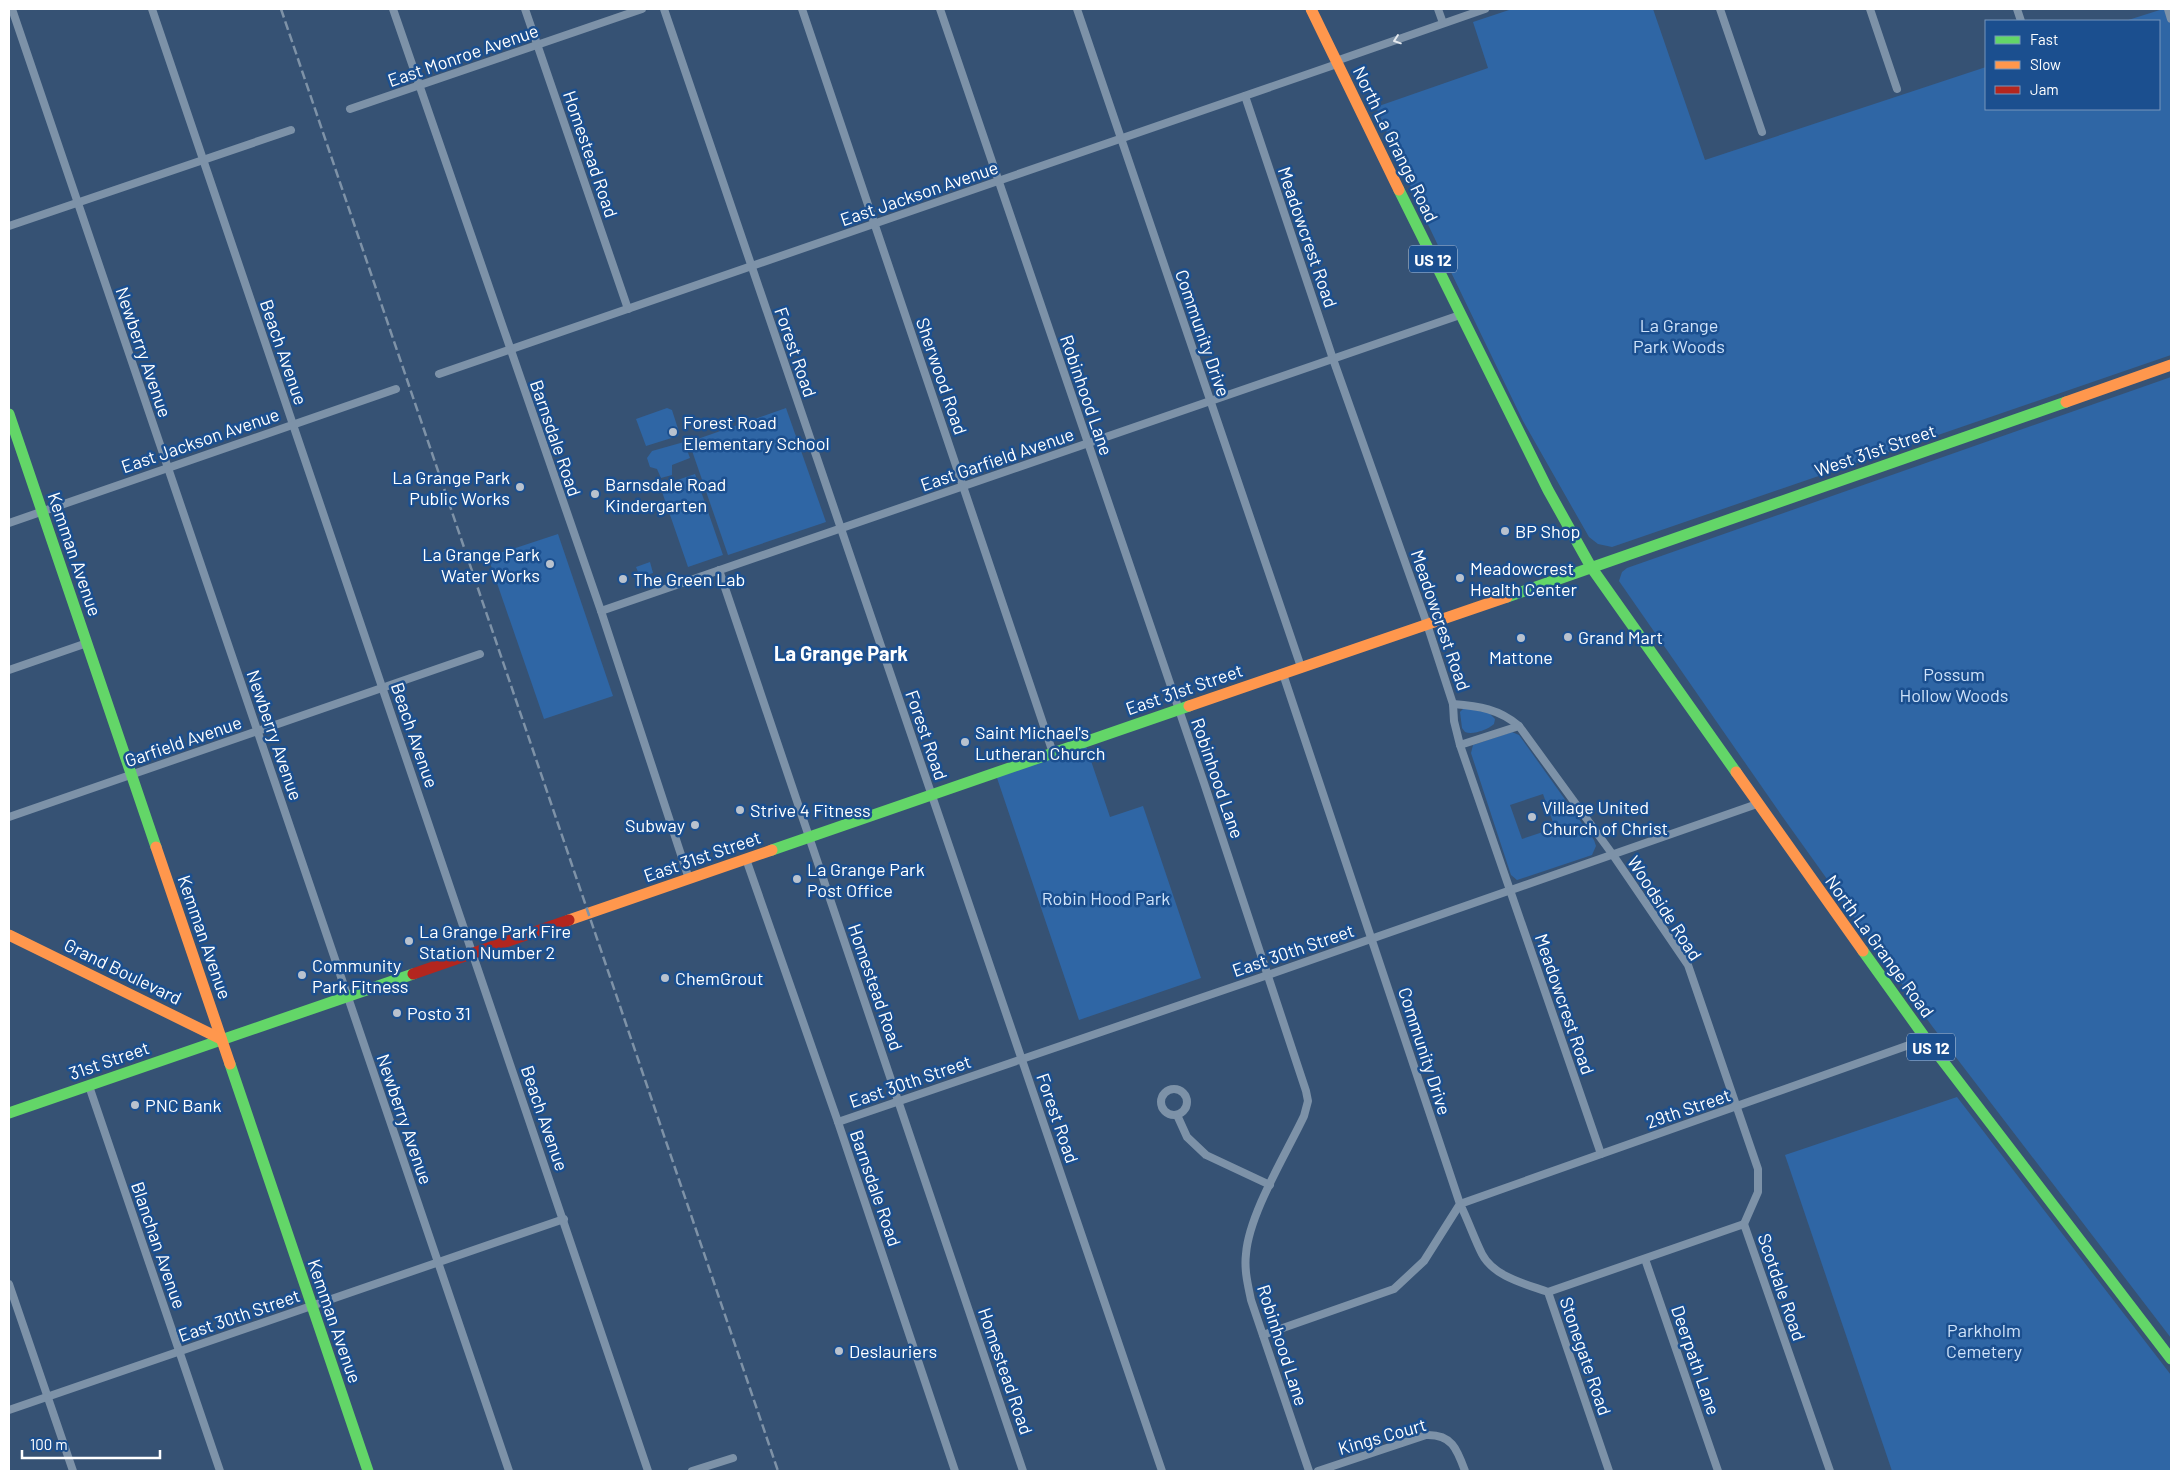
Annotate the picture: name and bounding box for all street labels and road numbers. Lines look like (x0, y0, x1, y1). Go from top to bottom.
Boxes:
street label: East Monroe Avenue (385, 19, 541, 91)
street label: North La Grange Road (1349, 62, 1443, 226)
street label: Homestead Road (559, 88, 623, 220)
street label: East Jackson Avenue (837, 156, 1001, 230)
street label: Meadowcrest Road (1274, 164, 1342, 310)
road number: US 12 (1409, 245, 1457, 272)
street label: Community Drive (1171, 267, 1235, 399)
street label: Newberry Avenue (111, 284, 177, 420)
street label: Beach Avenue (256, 296, 312, 408)
street label: Forest Road (770, 304, 822, 400)
street label: Sherwood Road (912, 315, 972, 437)
street label: Robinhood Lane (1056, 332, 1118, 458)
street label: Barnsdale Road (526, 377, 586, 499)
street label: East Jackson Avenue (118, 403, 282, 477)
street label: West 31st Street (1812, 419, 1938, 481)
street label: East Garfield Avenue (917, 422, 1077, 496)
street label: Kemman Avenue (43, 489, 107, 619)
street label: Meadowcrest Road (1407, 547, 1475, 693)
street label: East 31st Street (1123, 659, 1245, 719)
street label: Newberry Avenue (242, 667, 308, 803)
street label: Beach Avenue (387, 679, 443, 791)
street label: Forest Road (901, 687, 953, 783)
street label: Garfield Avenue (122, 711, 244, 771)
street label: Robinhood Lane (1187, 715, 1249, 841)
street label: East 31st Street (641, 826, 763, 886)
street label: Woodside Road (1623, 852, 1707, 964)
street label: North La Grange Road (1821, 870, 1939, 1022)
street label: Kemman Avenue (173, 872, 237, 1002)
street label: East 30th Street (1229, 919, 1357, 981)
street label: Homestead Road (844, 921, 908, 1053)
street label: Meadowcrest Road (1531, 931, 1599, 1077)
street label: Grand Boulevard (61, 933, 185, 1009)
street label: Community Drive (1394, 984, 1456, 1118)
road number: US 12 (1907, 1034, 1955, 1060)
street label: 31st Street (66, 1036, 152, 1084)
street label: East 30th Street (846, 1050, 974, 1112)
street label: Newberry Avenue (372, 1051, 438, 1187)
street label: Beach Avenue (517, 1062, 573, 1174)
street label: Forest Road (1032, 1070, 1084, 1166)
street label: 29th Street (1643, 1083, 1733, 1133)
street label: Barnsdale Road (846, 1127, 906, 1249)
street label: Blanchan Avenue (127, 1179, 191, 1311)
street label: Scotdale Road (1753, 1230, 1811, 1344)
street label: Kemman Avenue (303, 1256, 367, 1386)
street label: Robinhood Lane (1253, 1282, 1313, 1408)
street label: East 30th Street (175, 1284, 303, 1346)
street label: Stonegate Road (1555, 1294, 1617, 1418)
street label: Deerpath Lane (1667, 1302, 1725, 1418)
street label: Homestead Road (974, 1305, 1038, 1437)
street label: Kings Court (1335, 1413, 1429, 1459)

